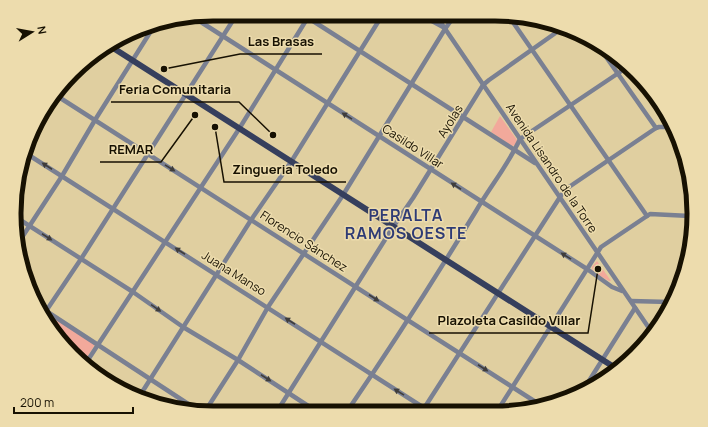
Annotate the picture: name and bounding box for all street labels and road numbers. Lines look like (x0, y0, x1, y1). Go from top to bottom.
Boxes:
street label: Avenida Lisandro de la Torre (502, 100, 602, 236)
street label: Ayolas (433, 101, 467, 141)
street label: Casildo Villar (379, 120, 448, 173)
street label: Florencio Sánchez (257, 206, 351, 276)
street label: Juana Manso (199, 246, 269, 300)

